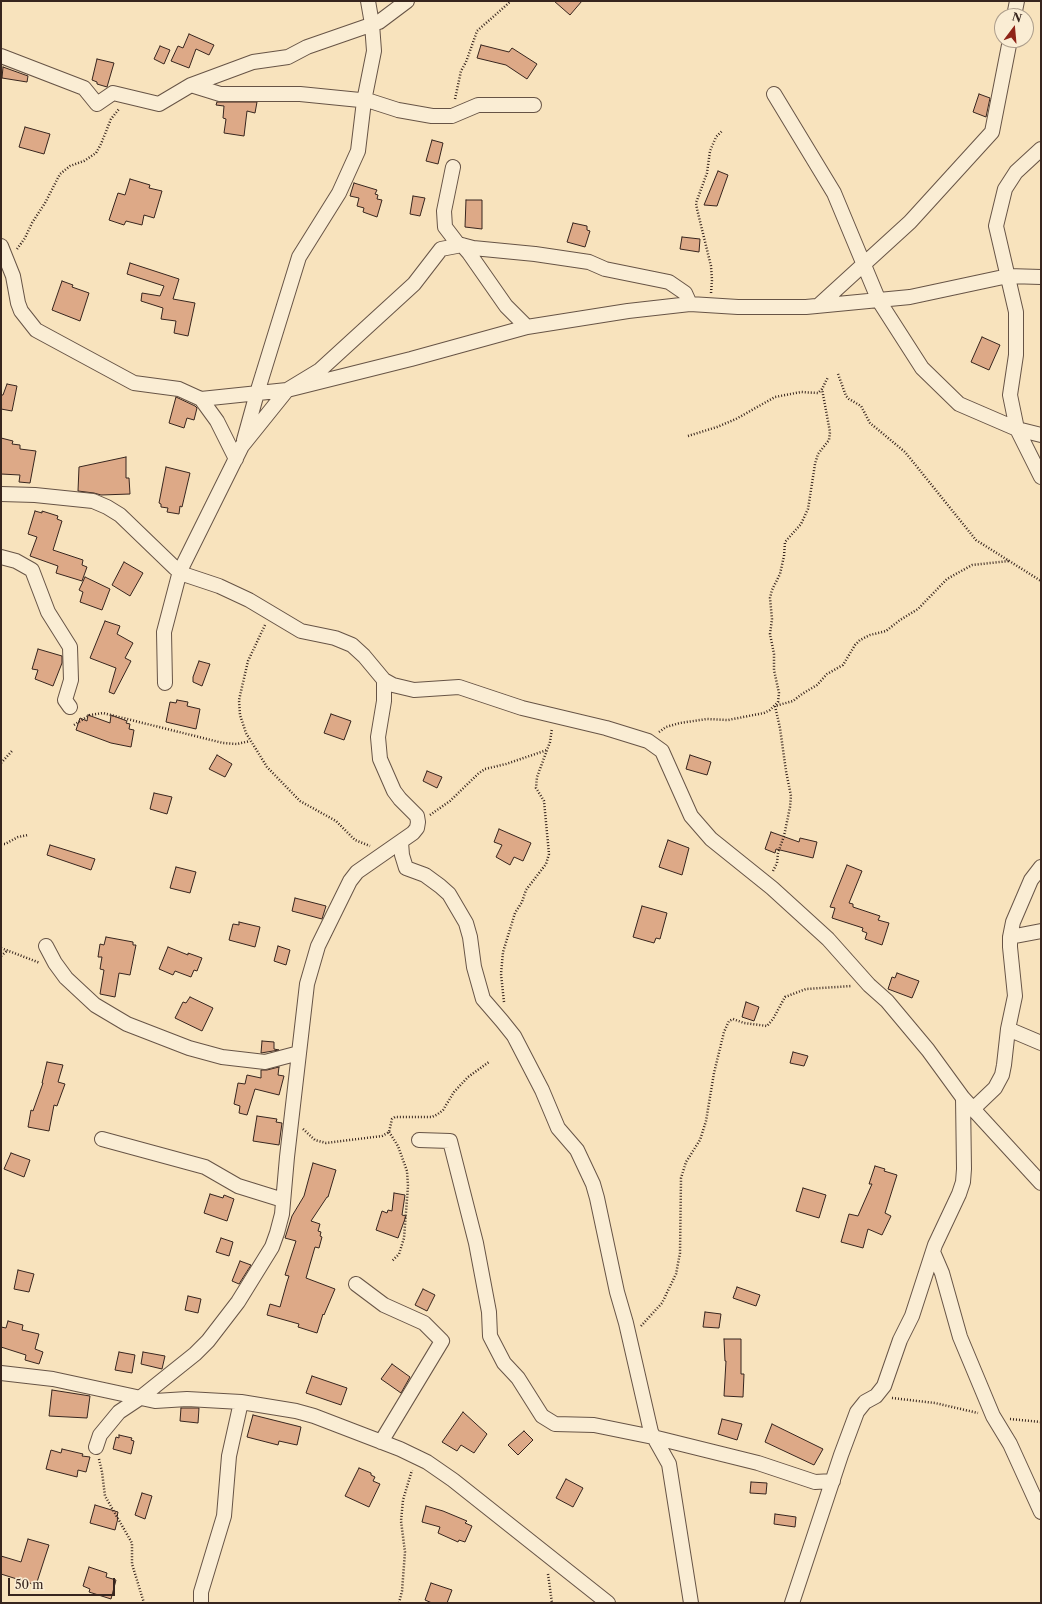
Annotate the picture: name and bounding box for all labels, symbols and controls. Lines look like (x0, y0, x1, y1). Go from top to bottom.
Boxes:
north arrow (994, 8, 1034, 48)
text: N (1011, 9, 1024, 25)
scale bar (10, 1570, 117, 1596)
text: 50 m (15, 1577, 44, 1592)

